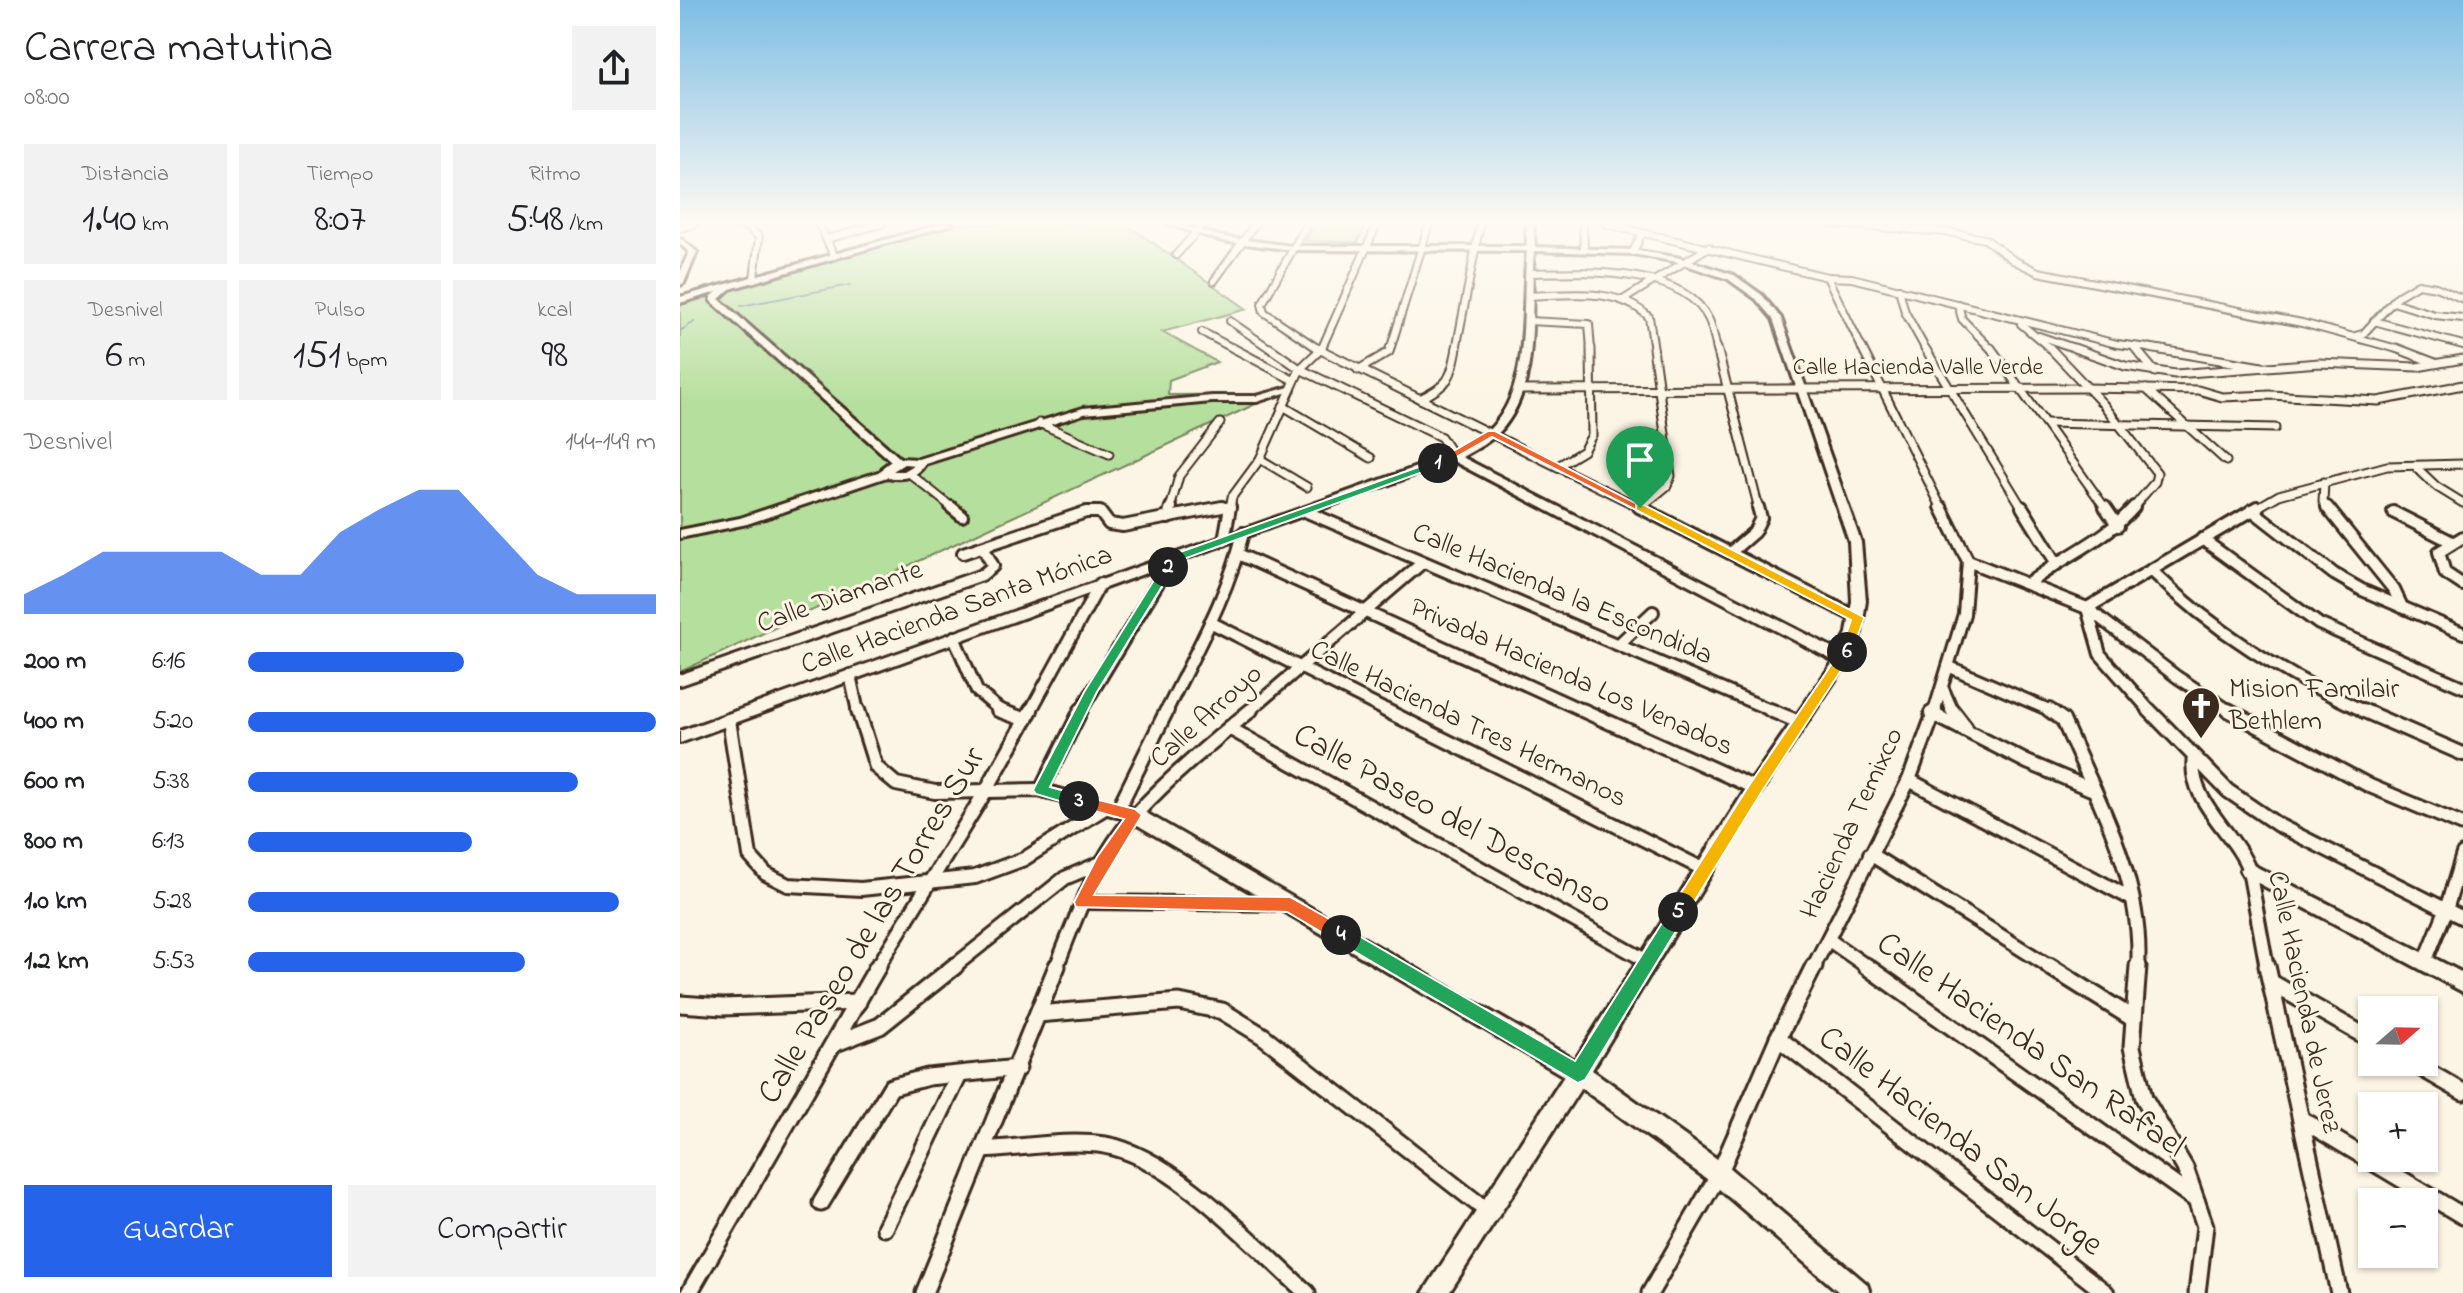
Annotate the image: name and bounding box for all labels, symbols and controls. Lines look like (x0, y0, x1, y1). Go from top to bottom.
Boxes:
text: Carrera matutina (24, 17, 333, 81)
button: share (572, 26, 656, 110)
text: 08:00 (24, 79, 70, 117)
text: Distancia (82, 159, 169, 191)
text: Tiempo (307, 159, 373, 191)
text: Ritmo (529, 159, 581, 191)
text: 1.40 (82, 191, 137, 250)
text: 8:07 (314, 191, 366, 250)
text: 5:48 (506, 191, 564, 250)
text: km (137, 209, 169, 241)
text: /km (564, 209, 603, 241)
text: Desnivel (88, 295, 163, 327)
text: Pulso (315, 295, 365, 327)
text: kcal (537, 295, 572, 327)
text: 6 (105, 327, 123, 386)
text: 151 (293, 327, 341, 386)
text: 98 (541, 327, 568, 386)
text: m (123, 345, 145, 377)
text: bpm (341, 345, 387, 377)
street label: Calle Hacienda Valle Verde (1793, 351, 2044, 386)
text: Desnivel (24, 424, 112, 462)
text: 144–149 m (565, 424, 656, 462)
pin (1606, 426, 1674, 508)
icon: arrive (1618, 438, 1662, 482)
pin: 1 (1418, 443, 1458, 483)
text: 1 (1435, 447, 1442, 479)
street label: Calle Hacienda la Escondida (1405, 513, 1719, 677)
street label: Calle Hacienda Santa Mónica (795, 535, 1119, 687)
pin: 2 (1148, 547, 1188, 587)
street label: Calle Diamante (752, 550, 929, 646)
text: 2 (1163, 551, 1173, 583)
street label: Privada Hacienda Los Venados (1403, 588, 1739, 768)
street label: Calle Hacienda Tres Hermanos (1303, 630, 1633, 820)
pin: 6 (1827, 632, 1867, 672)
text: 6 (1842, 636, 1852, 668)
text: 200 m (24, 643, 86, 681)
text: 6:16 (152, 643, 185, 681)
street label: Calle Arroyo (1141, 655, 1273, 779)
place label: Mision Familair Bethlem (2228, 670, 2400, 743)
church icon: Mision Familair Bethlem (2180, 685, 2222, 740)
text: 400 m (24, 703, 84, 741)
text: 5:20 (152, 703, 193, 741)
street label: Calle Paseo del Descanso (1283, 711, 1621, 929)
street label: Hacienda Temixco (1791, 721, 1915, 927)
street label: Calle Paseo de las Torres Sur (746, 737, 1000, 1114)
text: 600 m (24, 763, 85, 801)
text: 5:38 (152, 763, 190, 801)
pin: 3 (1059, 781, 1099, 821)
text: 3 (1074, 785, 1084, 817)
text: 800 m (24, 823, 83, 861)
text: 6:13 (152, 823, 185, 861)
street label: Calle Hacienda de Jerez (2255, 867, 2351, 1137)
text: 1.0 km (24, 883, 87, 921)
text: 5:28 (152, 883, 192, 921)
pin: 5 (1658, 892, 1698, 932)
text: 5 (1672, 896, 1684, 928)
pin: 4 (1321, 915, 1361, 955)
text: 4 (1336, 919, 1346, 951)
street label: Calle Hacienda San Rafael (1865, 920, 2195, 1172)
text: 1.2 km (24, 943, 89, 981)
text: 5:53 (152, 943, 195, 981)
north arrow (2358, 996, 2438, 1076)
map controls (2358, 996, 2438, 1268)
street label: Calle Hacienda San Jorge (1807, 1014, 2114, 1270)
button: + (2358, 1092, 2438, 1172)
button: Guardar (24, 1185, 332, 1277)
button: Compartir (348, 1185, 656, 1277)
button: − (2358, 1188, 2438, 1268)

